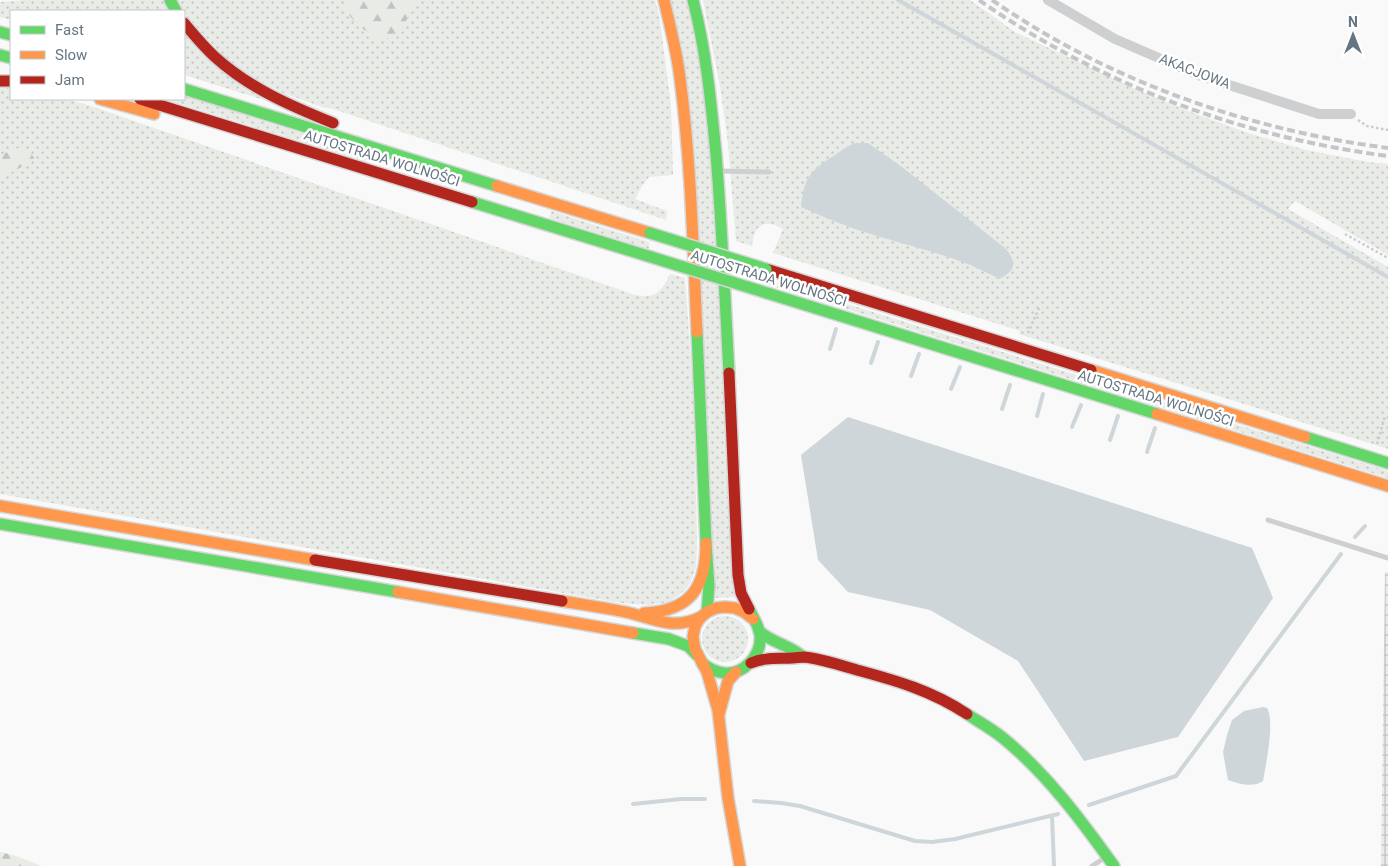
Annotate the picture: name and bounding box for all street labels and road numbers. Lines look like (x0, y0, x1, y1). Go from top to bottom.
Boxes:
street label: AKACJOWA (1157, 50, 1233, 92)
street label: AUTOSTRADA WOLNOŚCI (302, 126, 462, 189)
street label: AUTOSTRADA WOLNOŚCI (689, 246, 849, 309)
street label: AUTOSTRADA WOLNOŚCI (1076, 366, 1236, 429)

